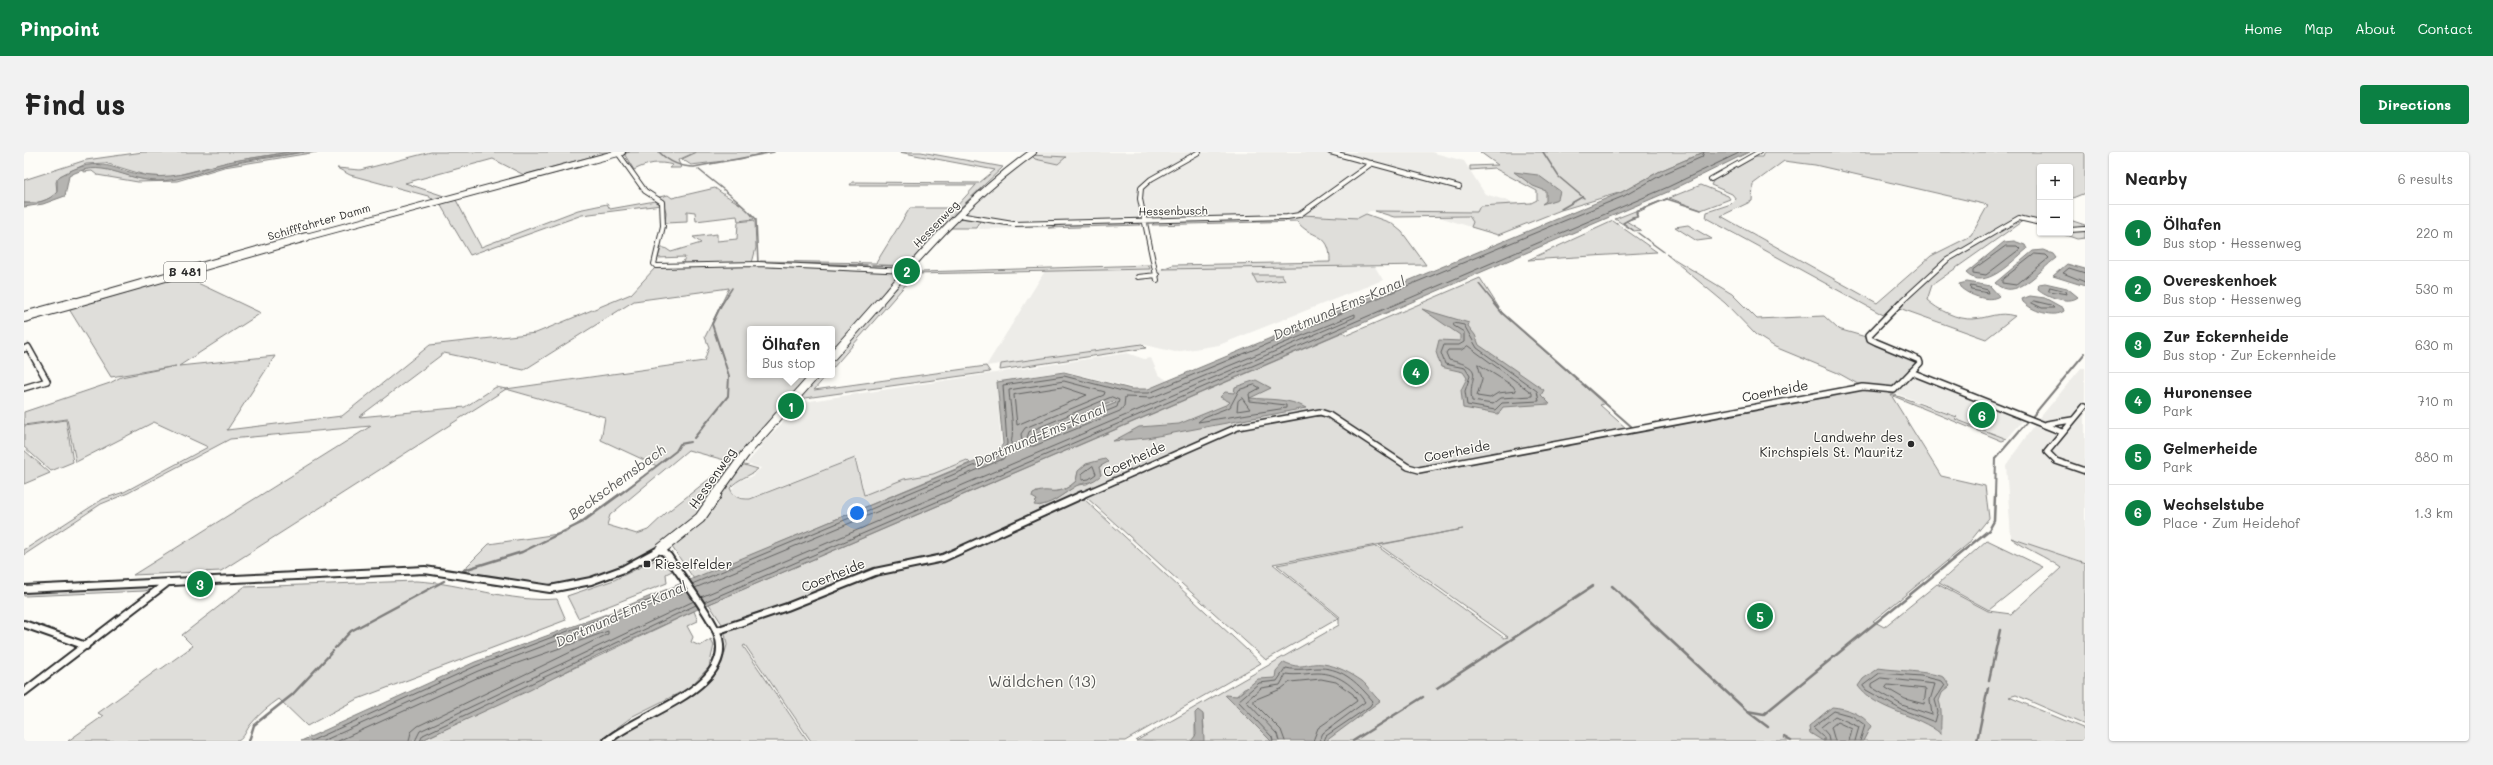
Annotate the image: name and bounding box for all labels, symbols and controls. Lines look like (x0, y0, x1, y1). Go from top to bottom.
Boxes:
text: Pinpoint (20, 16, 100, 41)
text: Home (2244, 19, 2282, 38)
text: Map (2304, 19, 2333, 38)
text: About (2355, 19, 2396, 38)
text: Contact (2418, 19, 2473, 38)
button: Directions (2360, 85, 2469, 124)
text: Find us (24, 86, 125, 122)
map controls (2037, 164, 2073, 236)
button: + (2037, 164, 2073, 200)
text: Nearby (2125, 167, 2187, 189)
text: 6 results (2398, 170, 2453, 187)
street label: Hessenweg (909, 197, 962, 250)
street label: Schifffahrter Damm (266, 200, 372, 243)
button: − (2037, 200, 2073, 236)
street label: Hessenbusch (1138, 202, 1208, 219)
text: Ölhafen (2163, 214, 2221, 234)
text: 1 (2135, 224, 2141, 241)
text: 220 m (2416, 224, 2453, 241)
text: Bus stop · Hessenweg (2163, 234, 2301, 251)
pin: 2 (894, 256, 920, 286)
road number: B 481 (164, 262, 206, 282)
text: Overeskenhoek (2163, 270, 2277, 290)
water label: Dortmund-Ems-Kanal (1270, 271, 1408, 344)
text: 2 (2134, 280, 2142, 297)
text: 530 m (2415, 280, 2453, 297)
text: Bus stop · Hessenweg (2163, 290, 2301, 307)
popup (747, 326, 835, 378)
text: Zur Eckernheide (2163, 326, 2289, 346)
text: Ölhafen (762, 334, 820, 354)
text: 3 (2134, 336, 2142, 353)
text: 630 m (2415, 336, 2453, 353)
text: Bus stop · Zur Eckernheide (2163, 346, 2336, 363)
text: Bus stop (762, 354, 815, 371)
pin: 4 (1403, 357, 1429, 387)
street label: Coerheide (1740, 376, 1810, 405)
text: Huronensee (2163, 382, 2252, 402)
pin: 1 (778, 391, 804, 421)
text: 4 (2134, 392, 2142, 409)
text: 710 m (2417, 392, 2453, 409)
water label: Dortmund-Ems-Kanal (971, 398, 1109, 471)
pin: 6 (1969, 400, 1995, 430)
text: Park (2163, 402, 2192, 419)
place label: Landwehr des Kirchspiels St. Mauritz (1759, 428, 1903, 460)
street label: Coerheide (1422, 436, 1492, 465)
street label: Coerheide (1100, 437, 1168, 480)
text: Gelmerheide (2163, 438, 2257, 458)
marker: Landwehr des Kirchspiels St. Mauritz (1906, 439, 1916, 449)
water label: Beckschemsbach (564, 440, 669, 523)
street label: Hessenweg (684, 444, 739, 512)
text: 5 (2134, 448, 2142, 465)
text: 880 m (2415, 448, 2453, 465)
text: Park (2163, 458, 2192, 475)
text: Wechselstube (2163, 494, 2264, 514)
your location (847, 503, 867, 523)
text: 6 (2134, 504, 2142, 521)
text: 1.3 km (2414, 504, 2453, 521)
text: Place · Zum Heidehof (2163, 514, 2300, 531)
street label: Coerheide (798, 554, 867, 595)
place label: Rieselfelder (655, 555, 732, 572)
marker: Rieselfelder (642, 559, 652, 569)
pin: 3 (187, 569, 213, 599)
water label: Dortmund-Ems-Kanal (552, 576, 690, 651)
pin: 5 (1747, 601, 1773, 631)
park label: Wäldchen (13) (988, 670, 1096, 691)

